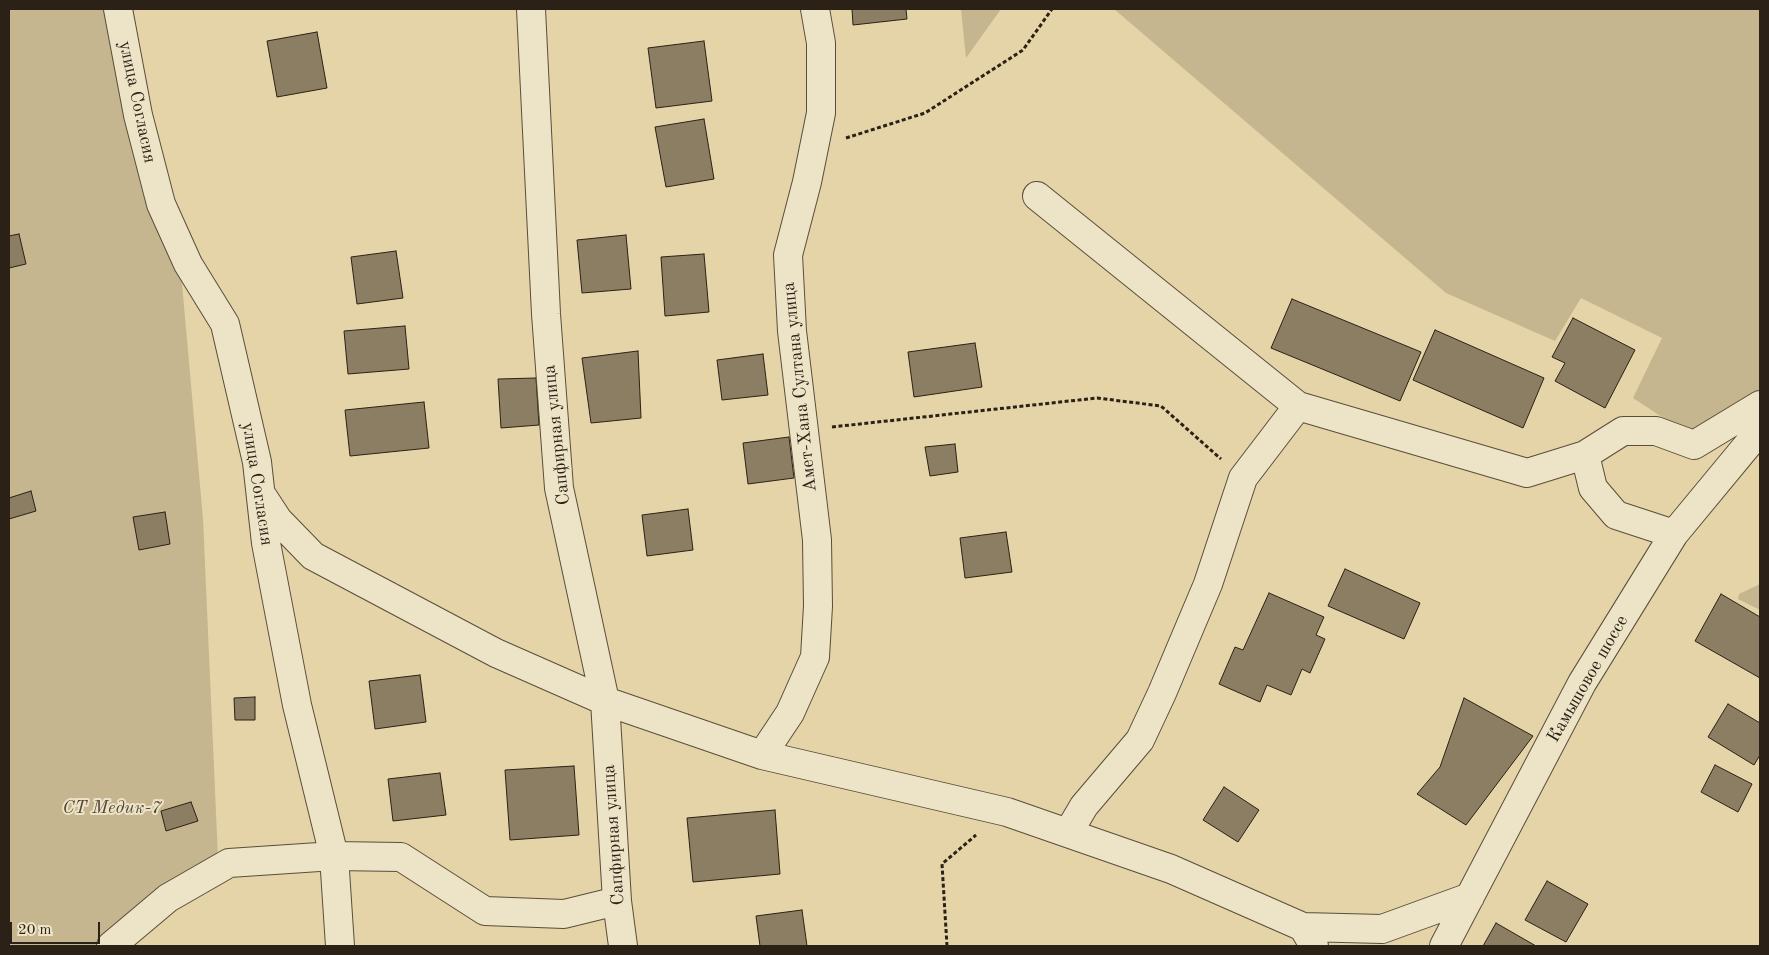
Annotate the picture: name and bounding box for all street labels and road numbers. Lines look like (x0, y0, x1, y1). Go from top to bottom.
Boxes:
street label: улица Согласия (114, 39, 160, 165)
street label: Амет-Хана Султана улица (778, 281, 822, 493)
street label: Сапфирная улица (539, 364, 575, 506)
street label: улица Согласия (237, 421, 277, 547)
street label: Камышовое шоссе (1543, 611, 1633, 747)
street label: Сапфирная улица (598, 764, 630, 906)

